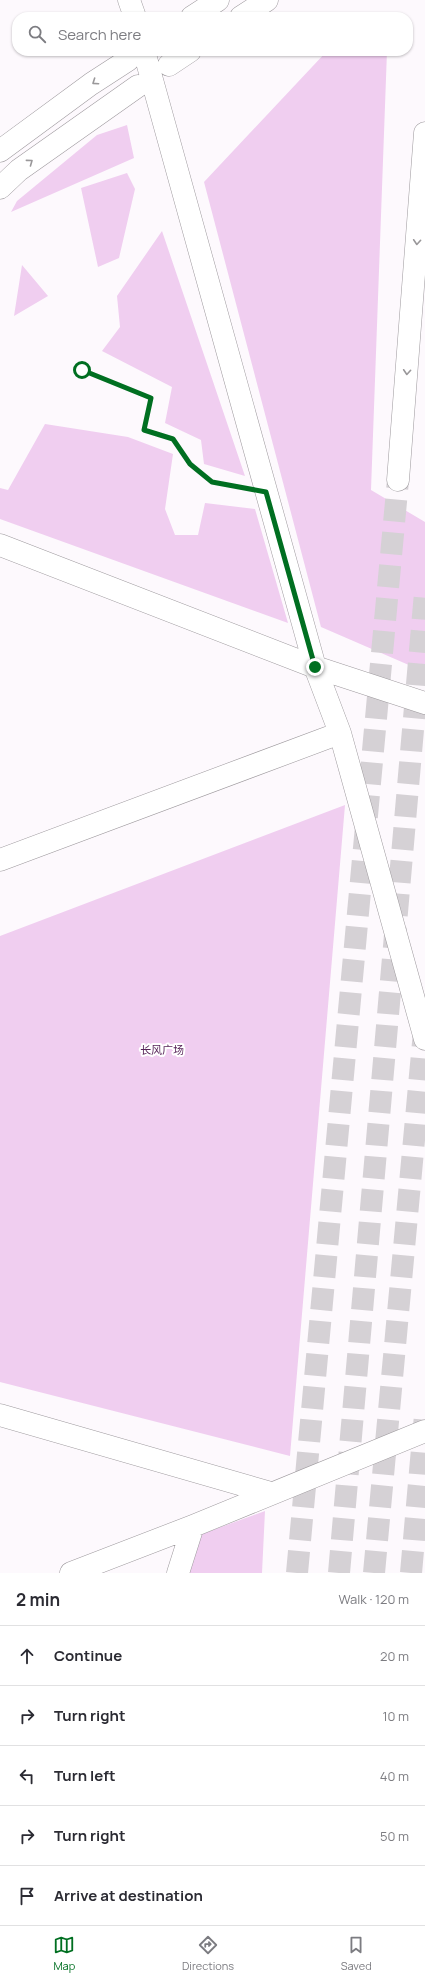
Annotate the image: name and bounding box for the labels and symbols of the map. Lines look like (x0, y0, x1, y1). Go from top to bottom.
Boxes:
one-way arrow (92, 77, 99, 84)
one-way arrow (25, 160, 32, 167)
one-way arrow (412, 239, 421, 245)
route start (73, 361, 91, 379)
one-way arrow (402, 369, 411, 375)
route end (306, 658, 324, 676)
park label: 长风广场 (140, 1042, 184, 1057)

